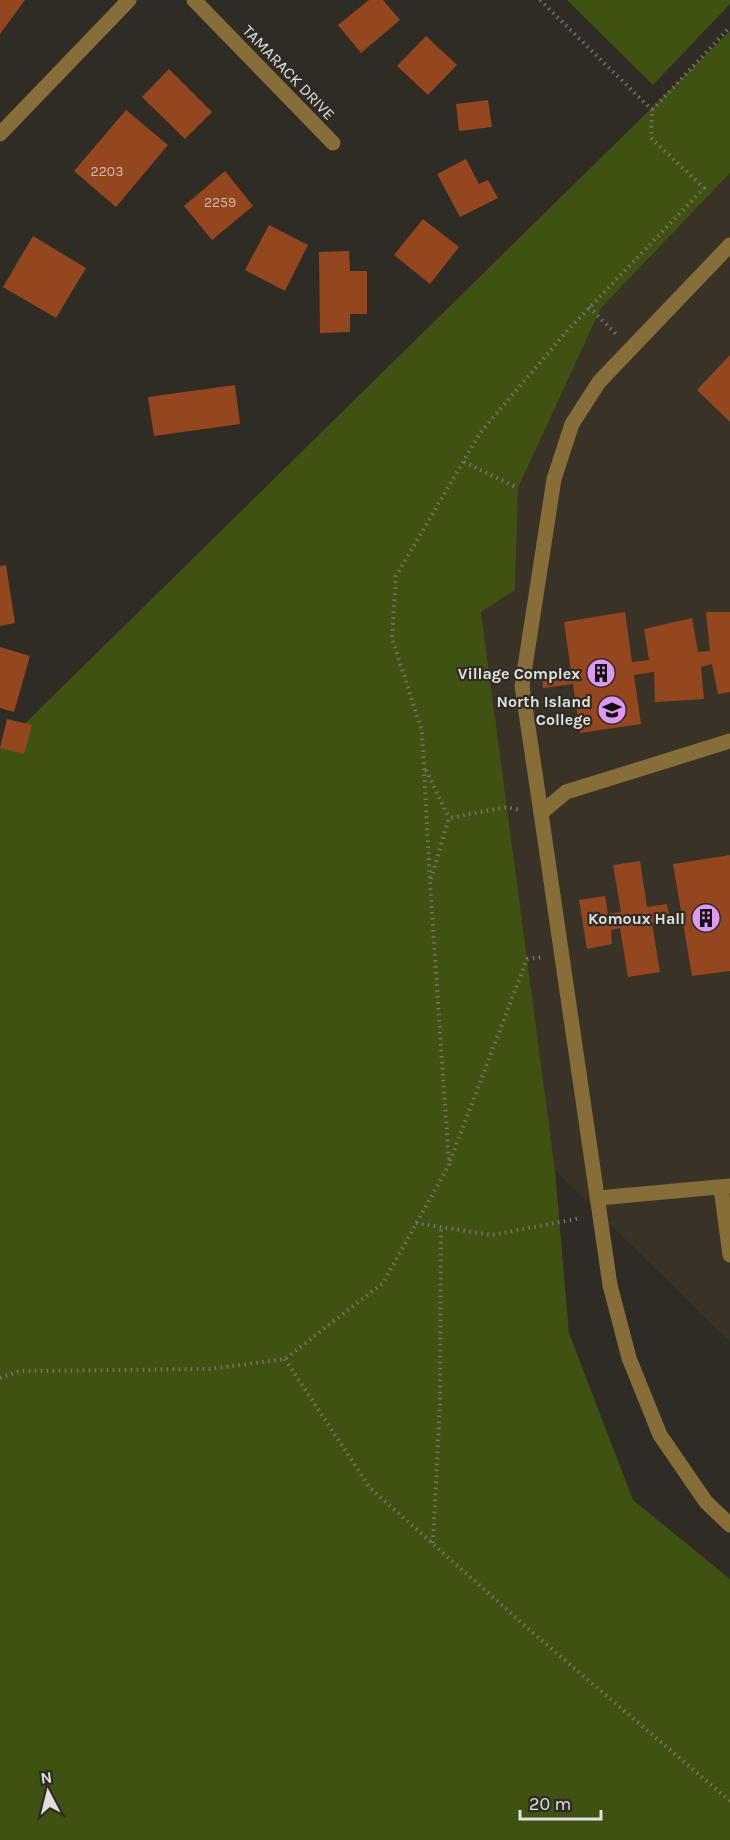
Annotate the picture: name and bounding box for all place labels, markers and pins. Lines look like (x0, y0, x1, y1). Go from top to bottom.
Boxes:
building icon: Village Complex (585, 657, 617, 689)
place label: Village Complex (458, 664, 580, 683)
place label: North Island College (497, 692, 591, 729)
school or university icon: North Island College (596, 694, 628, 726)
building icon: Komoux Hall (690, 902, 722, 934)
place label: Komoux Hall (588, 909, 685, 928)

